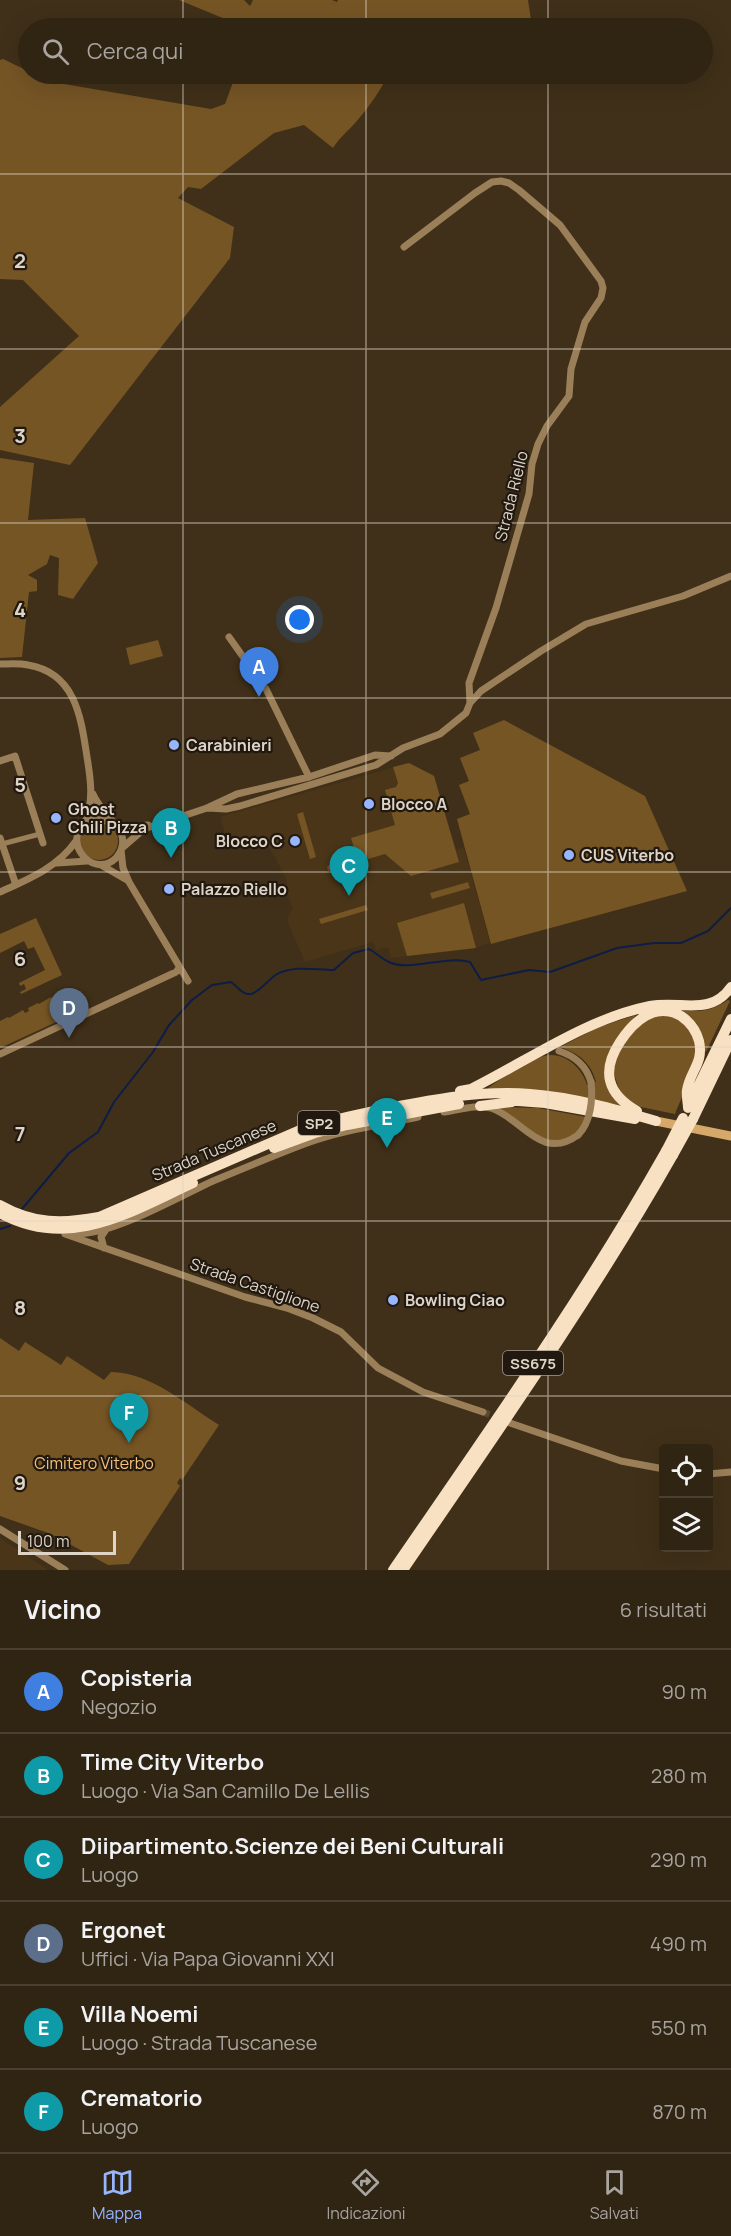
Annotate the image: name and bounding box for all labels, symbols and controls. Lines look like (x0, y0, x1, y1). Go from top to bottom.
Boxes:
search box (18, 18, 713, 84)
icon: search (39, 35, 72, 68)
text: Cerca qui (87, 36, 183, 66)
text: 2 (14, 247, 26, 274)
text: 3 (14, 422, 26, 449)
street label: Strada Riello (489, 449, 533, 543)
text: 4 (14, 596, 26, 623)
your location (285, 605, 314, 634)
pin: A (240, 648, 278, 697)
place label: Carabinieri (186, 734, 272, 756)
marker: Carabinieri (167, 738, 181, 752)
text: 5 (14, 771, 26, 798)
place label: Blocco A (381, 793, 447, 815)
marker: Blocco A (362, 797, 376, 811)
place label: Ghost Chili Pizza (68, 798, 147, 838)
pin: B (152, 808, 190, 858)
marker: Ghost Chili Pizza (49, 811, 63, 825)
place label: Blocco C (216, 830, 283, 852)
marker: Blocco C (288, 834, 302, 848)
place label: CUS Viterbo (581, 844, 674, 866)
pin: C (330, 846, 368, 896)
marker: CUS Viterbo (562, 848, 576, 862)
place label: Palazzo Riello (181, 878, 287, 900)
marker: Palazzo Riello (162, 882, 176, 896)
text: 6 (14, 945, 26, 972)
pin: D (50, 988, 88, 1038)
pin: E (368, 1098, 406, 1148)
road number: SP2 (298, 1111, 340, 1135)
street label: Strada Tuscanese (148, 1114, 280, 1186)
text: 7 (15, 1120, 25, 1147)
street label: Strada Castiglione (187, 1252, 323, 1318)
place label: Bowling Ciao (405, 1289, 505, 1311)
marker: Bowling Ciao (386, 1293, 400, 1307)
text: 8 (14, 1294, 26, 1321)
road number: SS675 (503, 1351, 563, 1375)
pin: F (110, 1394, 148, 1443)
map controls (659, 1444, 713, 1552)
button: locate (659, 1444, 713, 1498)
park label: Cimitero Viterbo (34, 1452, 154, 1474)
text: 9 (14, 1469, 26, 1496)
button: layers (659, 1498, 713, 1552)
scale bar (18, 1528, 116, 1556)
text: 100 m (27, 1530, 70, 1552)
text: Vicino (24, 1591, 101, 1627)
text: 6 risultati (620, 1596, 707, 1623)
text: Copisteria (81, 1663, 192, 1693)
text: A (37, 1678, 50, 1705)
text: 90 m (661, 1678, 707, 1705)
text: Negozio (81, 1693, 157, 1720)
text: Time City Viterbo (81, 1747, 264, 1777)
text: B (37, 1762, 50, 1789)
text: 280 m (651, 1762, 707, 1789)
text: Luogo · Via San Camillo De Lellis (81, 1777, 370, 1804)
text: Diipartimento.Scienze dei Beni Culturali (81, 1831, 504, 1861)
text: C (36, 1846, 51, 1873)
text: 290 m (650, 1846, 707, 1873)
text: Luogo (81, 1861, 139, 1888)
text: Ergonet (81, 1915, 166, 1945)
text: D (36, 1930, 51, 1957)
text: 490 m (650, 1930, 707, 1957)
text: Uffici · Via Papa Giovanni XXI (81, 1945, 335, 1972)
text: Villa Noemi (81, 1999, 199, 2029)
text: E (38, 2014, 49, 2041)
text: 550 m (651, 2014, 707, 2041)
text: Luogo · Strada Tuscanese (81, 2029, 317, 2056)
text: Crematorio (81, 2083, 202, 2113)
text: F (38, 2098, 49, 2125)
text: 870 m (652, 2098, 707, 2125)
text: Luogo (81, 2113, 139, 2140)
tab: Mappa (92, 2166, 142, 2224)
tab: Indicazioni (326, 2166, 405, 2224)
tab: Salvati (590, 2166, 639, 2224)

